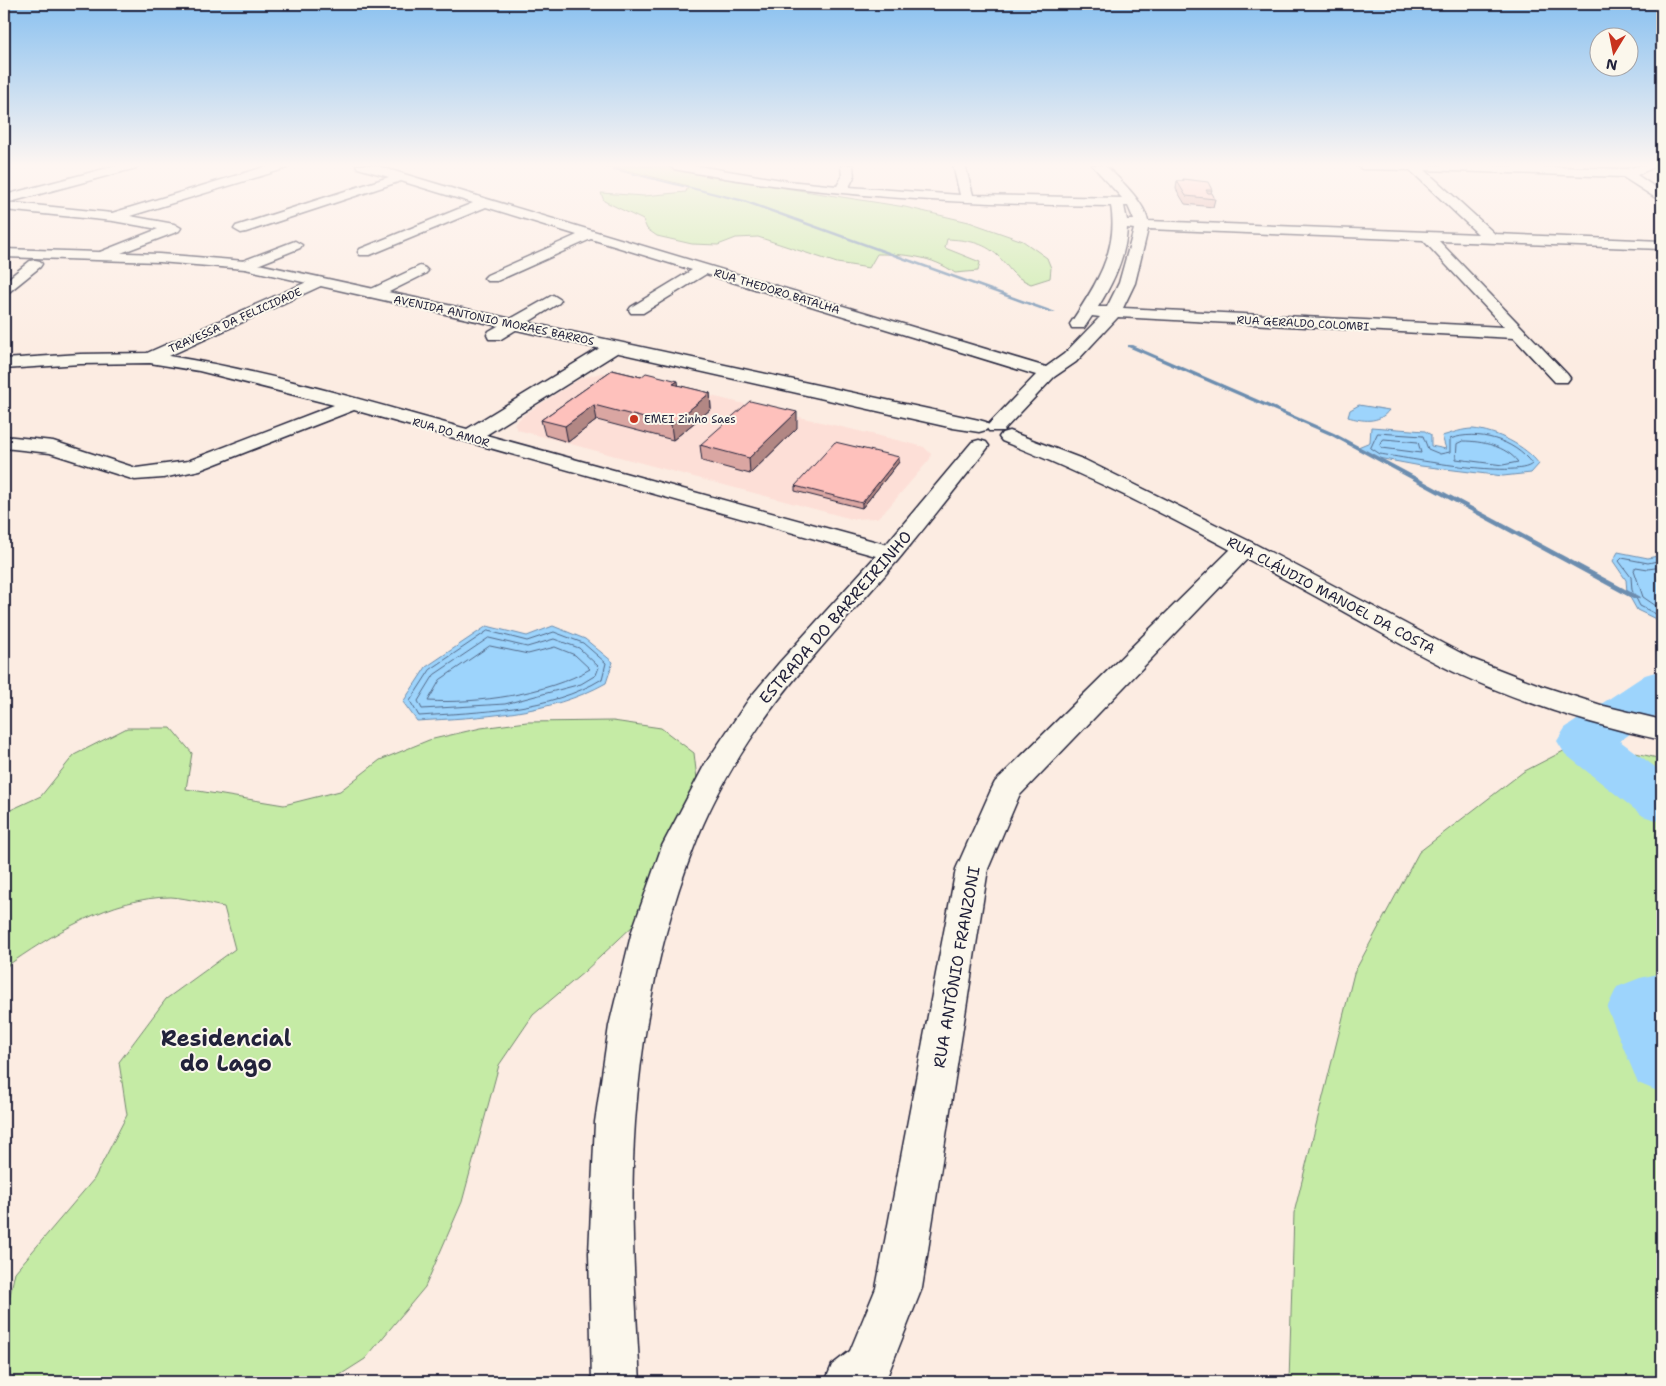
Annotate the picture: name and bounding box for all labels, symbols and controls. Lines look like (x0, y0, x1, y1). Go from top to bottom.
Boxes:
north arrow (1588, 28, 1638, 78)
text: N (1605, 55, 1619, 75)
street label: RUA THEDORO BATALHA (712, 265, 842, 318)
street label: TRAVESSA DA FELICIDADE (166, 284, 304, 357)
street label: AVENIDA ANTONIO MORAES BARROS (392, 292, 596, 349)
street label: RUA GERALDO COLOMBI (1236, 313, 1370, 334)
place label: EMEI Zinho Saes (644, 412, 736, 427)
marker: EMEI Zinho Saes (628, 413, 640, 425)
street label: RUA DO AMOR (411, 414, 492, 451)
street label: ESTRADA DO BARREIRINHO (754, 526, 916, 708)
street label: RUA CLÁUDIO MANOEL DA COSTA (1224, 532, 1438, 658)
street label: RUA ANTÔNIO FRANZONI (928, 864, 985, 1070)
district label: Residencial do Lago (161, 1024, 292, 1078)

